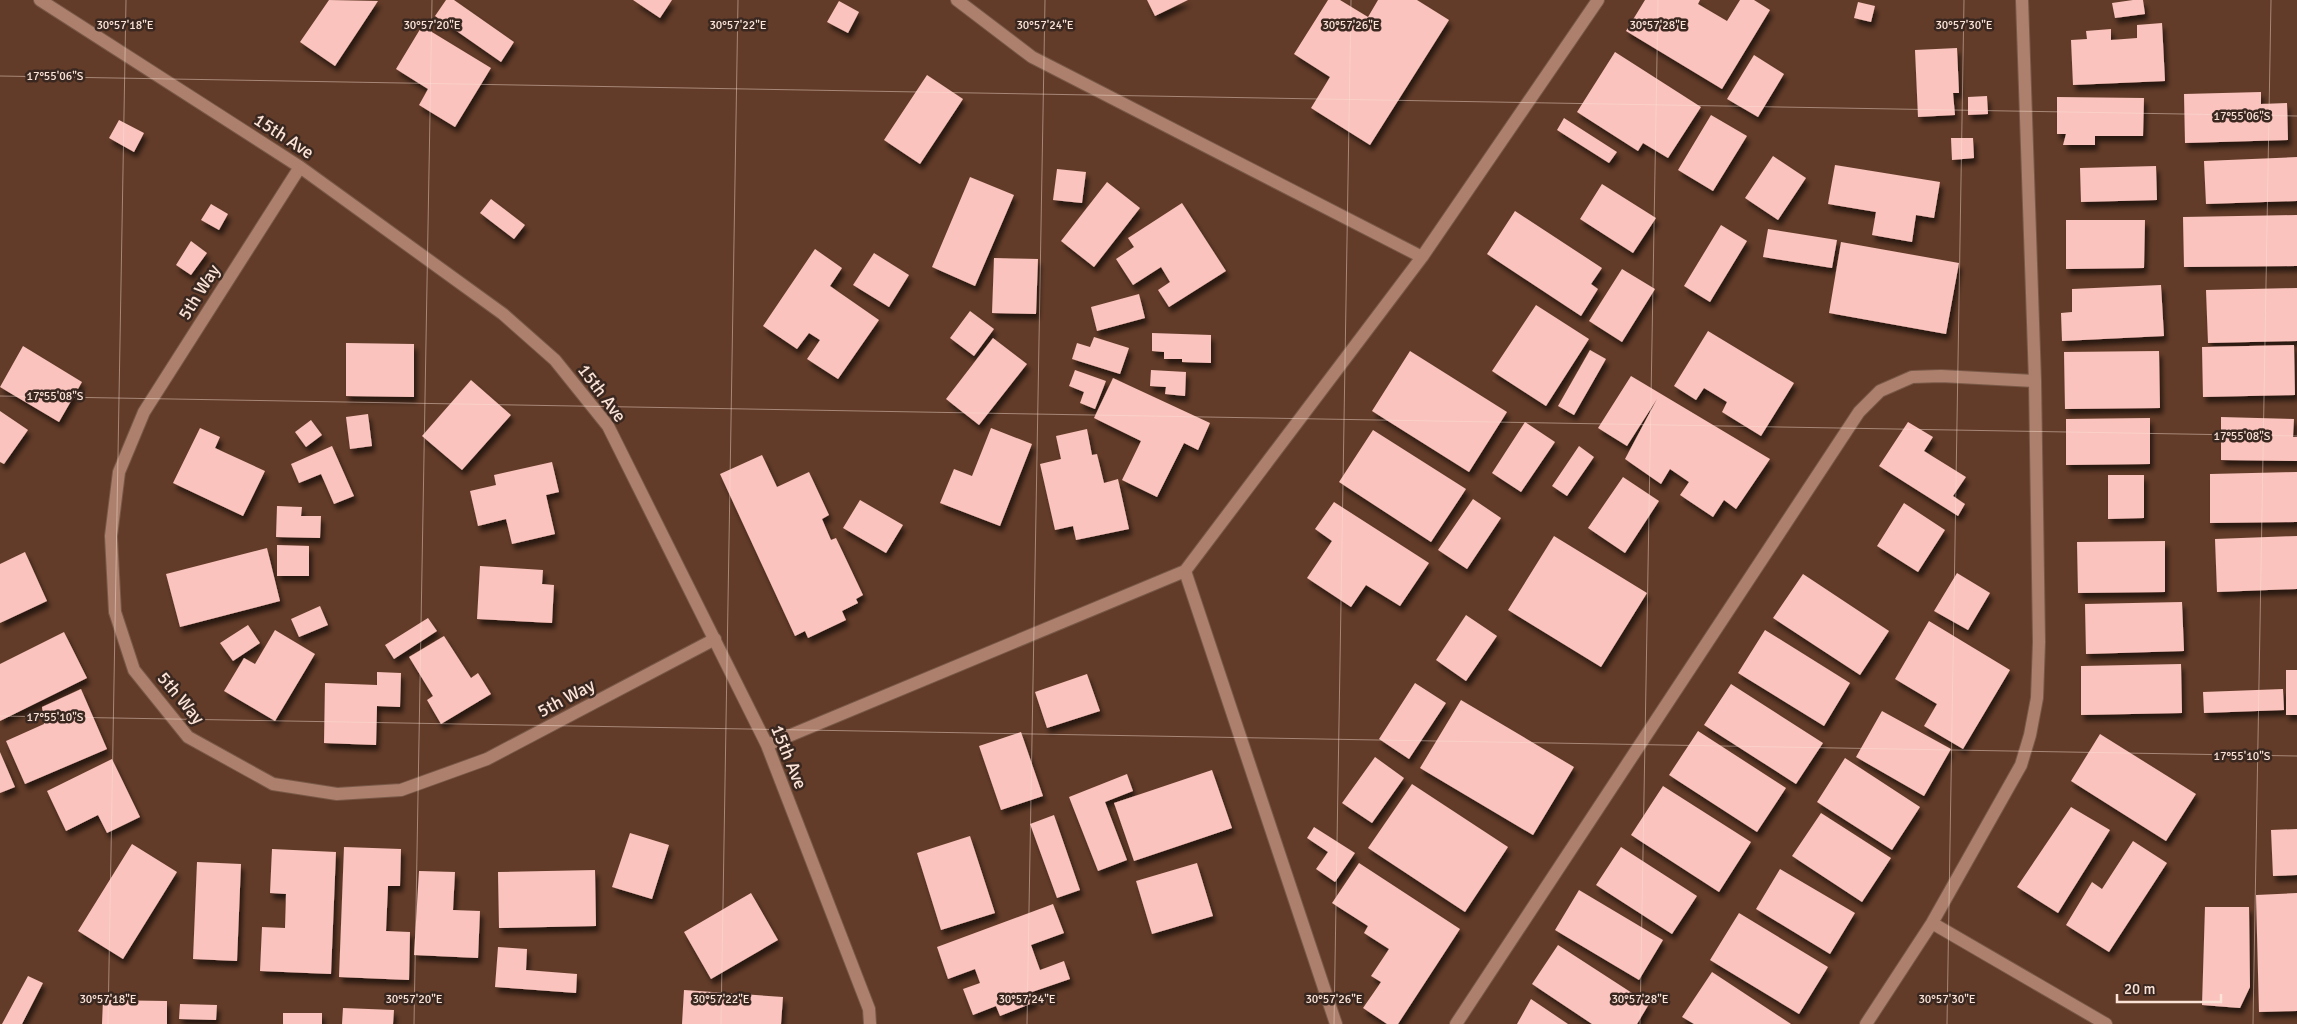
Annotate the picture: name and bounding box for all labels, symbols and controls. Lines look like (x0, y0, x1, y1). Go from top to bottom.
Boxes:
text: 30°57'18"E (96, 18, 154, 33)
text: 30°57'20"E (403, 18, 461, 33)
text: 30°57'22"E (709, 18, 767, 33)
text: 30°57'24"E (1016, 18, 1074, 33)
text: 30°57'26"E (1322, 18, 1380, 33)
text: 30°57'28"E (1629, 18, 1687, 33)
text: 30°57'30"E (1935, 18, 1993, 33)
text: 17°55'06"S (26, 69, 84, 84)
street label: 15th Ave (250, 108, 318, 164)
text: 17°55'06"S (2213, 109, 2271, 124)
street label: 5th Way (173, 260, 225, 324)
street label: 15th Ave (573, 360, 631, 426)
text: 17°55'08"S (26, 389, 84, 404)
text: 17°55'08"S (2213, 429, 2271, 444)
street label: 5th Way (153, 667, 210, 729)
street label: 5th Way (534, 674, 599, 722)
text: 17°55'10"S (26, 710, 84, 725)
street label: 15th Ave (766, 722, 812, 792)
text: 17°55'10"S (2213, 749, 2271, 764)
scale bar (2117, 972, 2221, 1004)
text: 20 m (2124, 980, 2155, 998)
text: 30°57'18"E (79, 992, 137, 1007)
text: 30°57'20"E (385, 992, 443, 1007)
text: 30°57'22"E (692, 992, 750, 1007)
text: 30°57'24"E (998, 992, 1056, 1007)
text: 30°57'26"E (1305, 992, 1363, 1007)
text: 30°57'28"E (1611, 992, 1669, 1007)
text: 30°57'30"E (1918, 992, 1976, 1007)

